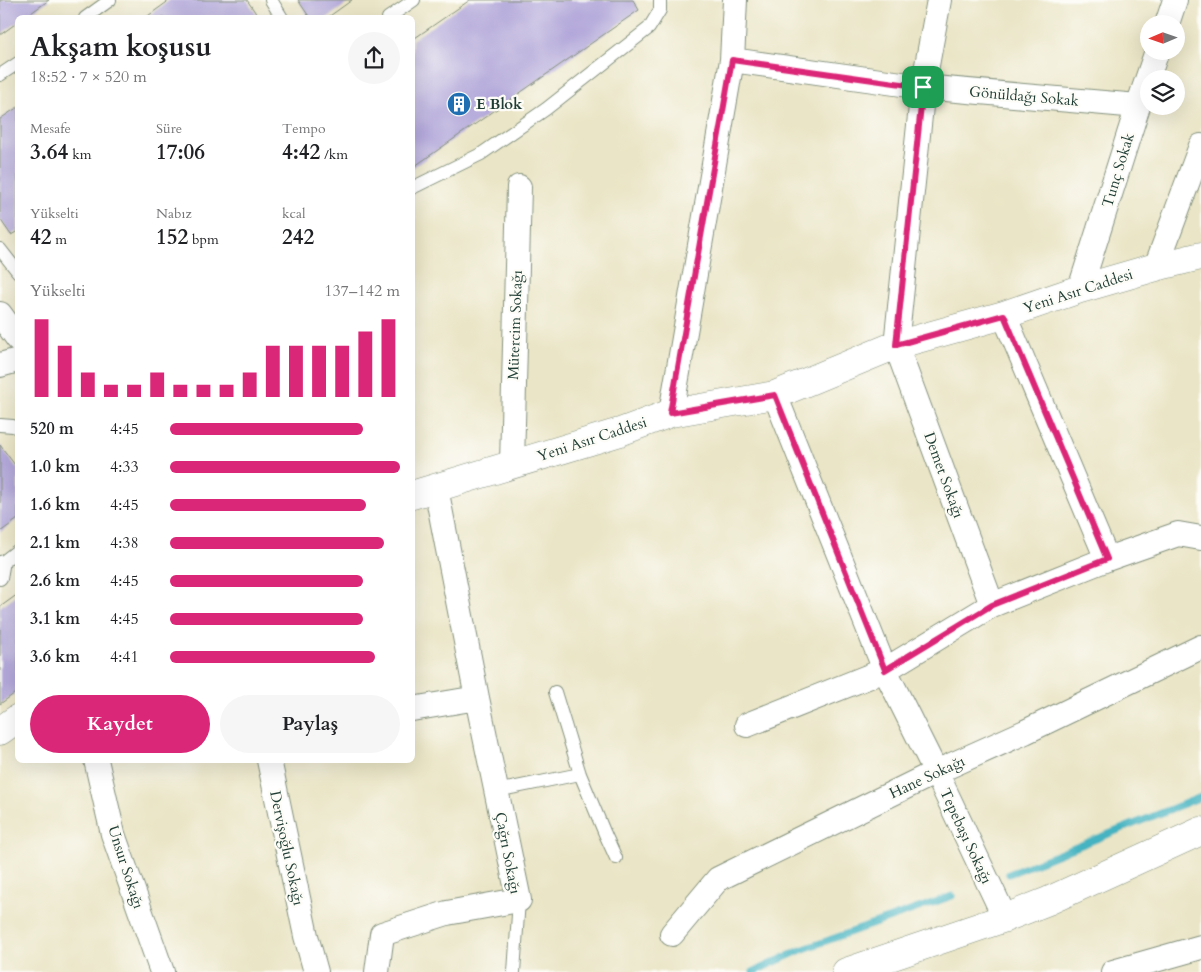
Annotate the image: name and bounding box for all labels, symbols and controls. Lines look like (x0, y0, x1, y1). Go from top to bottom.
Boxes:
north arrow (1140, 15, 1185, 60)
map controls (1140, 15, 1185, 115)
text: Akşam koşusu (30, 28, 212, 66)
button: share (348, 32, 400, 84)
text: 18:52 · 7 × 520 m (30, 66, 147, 88)
pin (902, 66, 944, 108)
button: layers (1140, 70, 1185, 115)
icon: arrive (909, 73, 937, 101)
street label: Gönüldağı Sokak (968, 81, 1080, 111)
building icon: E Blok (446, 91, 472, 117)
place label: E Blok (476, 94, 523, 114)
text: Mesafe (30, 119, 71, 138)
text: Süre (156, 119, 182, 138)
text: Tempo (282, 119, 325, 138)
street label: Tunç Sokak (1097, 130, 1139, 210)
text: 3.64 (30, 138, 68, 167)
text: 17:06 (156, 138, 205, 167)
text: 4:42 (282, 138, 320, 167)
text: km (68, 145, 91, 164)
text: /km (320, 145, 348, 164)
text: Yükselti (30, 204, 79, 223)
text: Nabız (156, 204, 192, 223)
text: kcal (282, 204, 306, 223)
text: 42 (30, 223, 52, 252)
text: 152 (156, 223, 188, 252)
text: 242 (282, 223, 314, 252)
text: m (52, 230, 67, 249)
text: bpm (188, 230, 219, 249)
street label: Yeni Asır Caddesi (1021, 264, 1135, 318)
street label: Mütercim Sokağı (503, 270, 527, 380)
text: Yükselti (30, 280, 86, 302)
text: 137–142 m (324, 280, 400, 302)
street label: Yeni Asır Caddesi (535, 412, 649, 466)
text: 520 m (30, 418, 74, 440)
text: 4:45 (110, 418, 139, 440)
street label: Demet Sokağı (919, 429, 969, 521)
text: 1.0 km (30, 456, 80, 478)
text: 4:33 (110, 456, 139, 478)
text: 1.6 km (30, 494, 80, 516)
text: 4:45 (110, 494, 139, 516)
text: 2.1 km (30, 532, 80, 554)
text: 4:38 (110, 532, 139, 554)
text: 2.6 km (30, 570, 80, 592)
text: 4:45 (110, 570, 139, 592)
text: 3.1 km (30, 608, 80, 630)
text: 4:45 (110, 608, 139, 630)
text: 3.6 km (30, 646, 80, 668)
text: 4:41 (110, 646, 139, 668)
button: Kaydet (30, 695, 210, 753)
button: Paylaş (220, 695, 400, 753)
street label: Hane Sokağı (886, 751, 968, 803)
street label: Tepebaşı Sokağı (935, 785, 997, 887)
street label: Dervişoğlu Sokağı (265, 789, 309, 907)
street label: Çağrı Sokağı (490, 810, 526, 896)
street label: Unsur Sokağı (103, 823, 149, 911)

